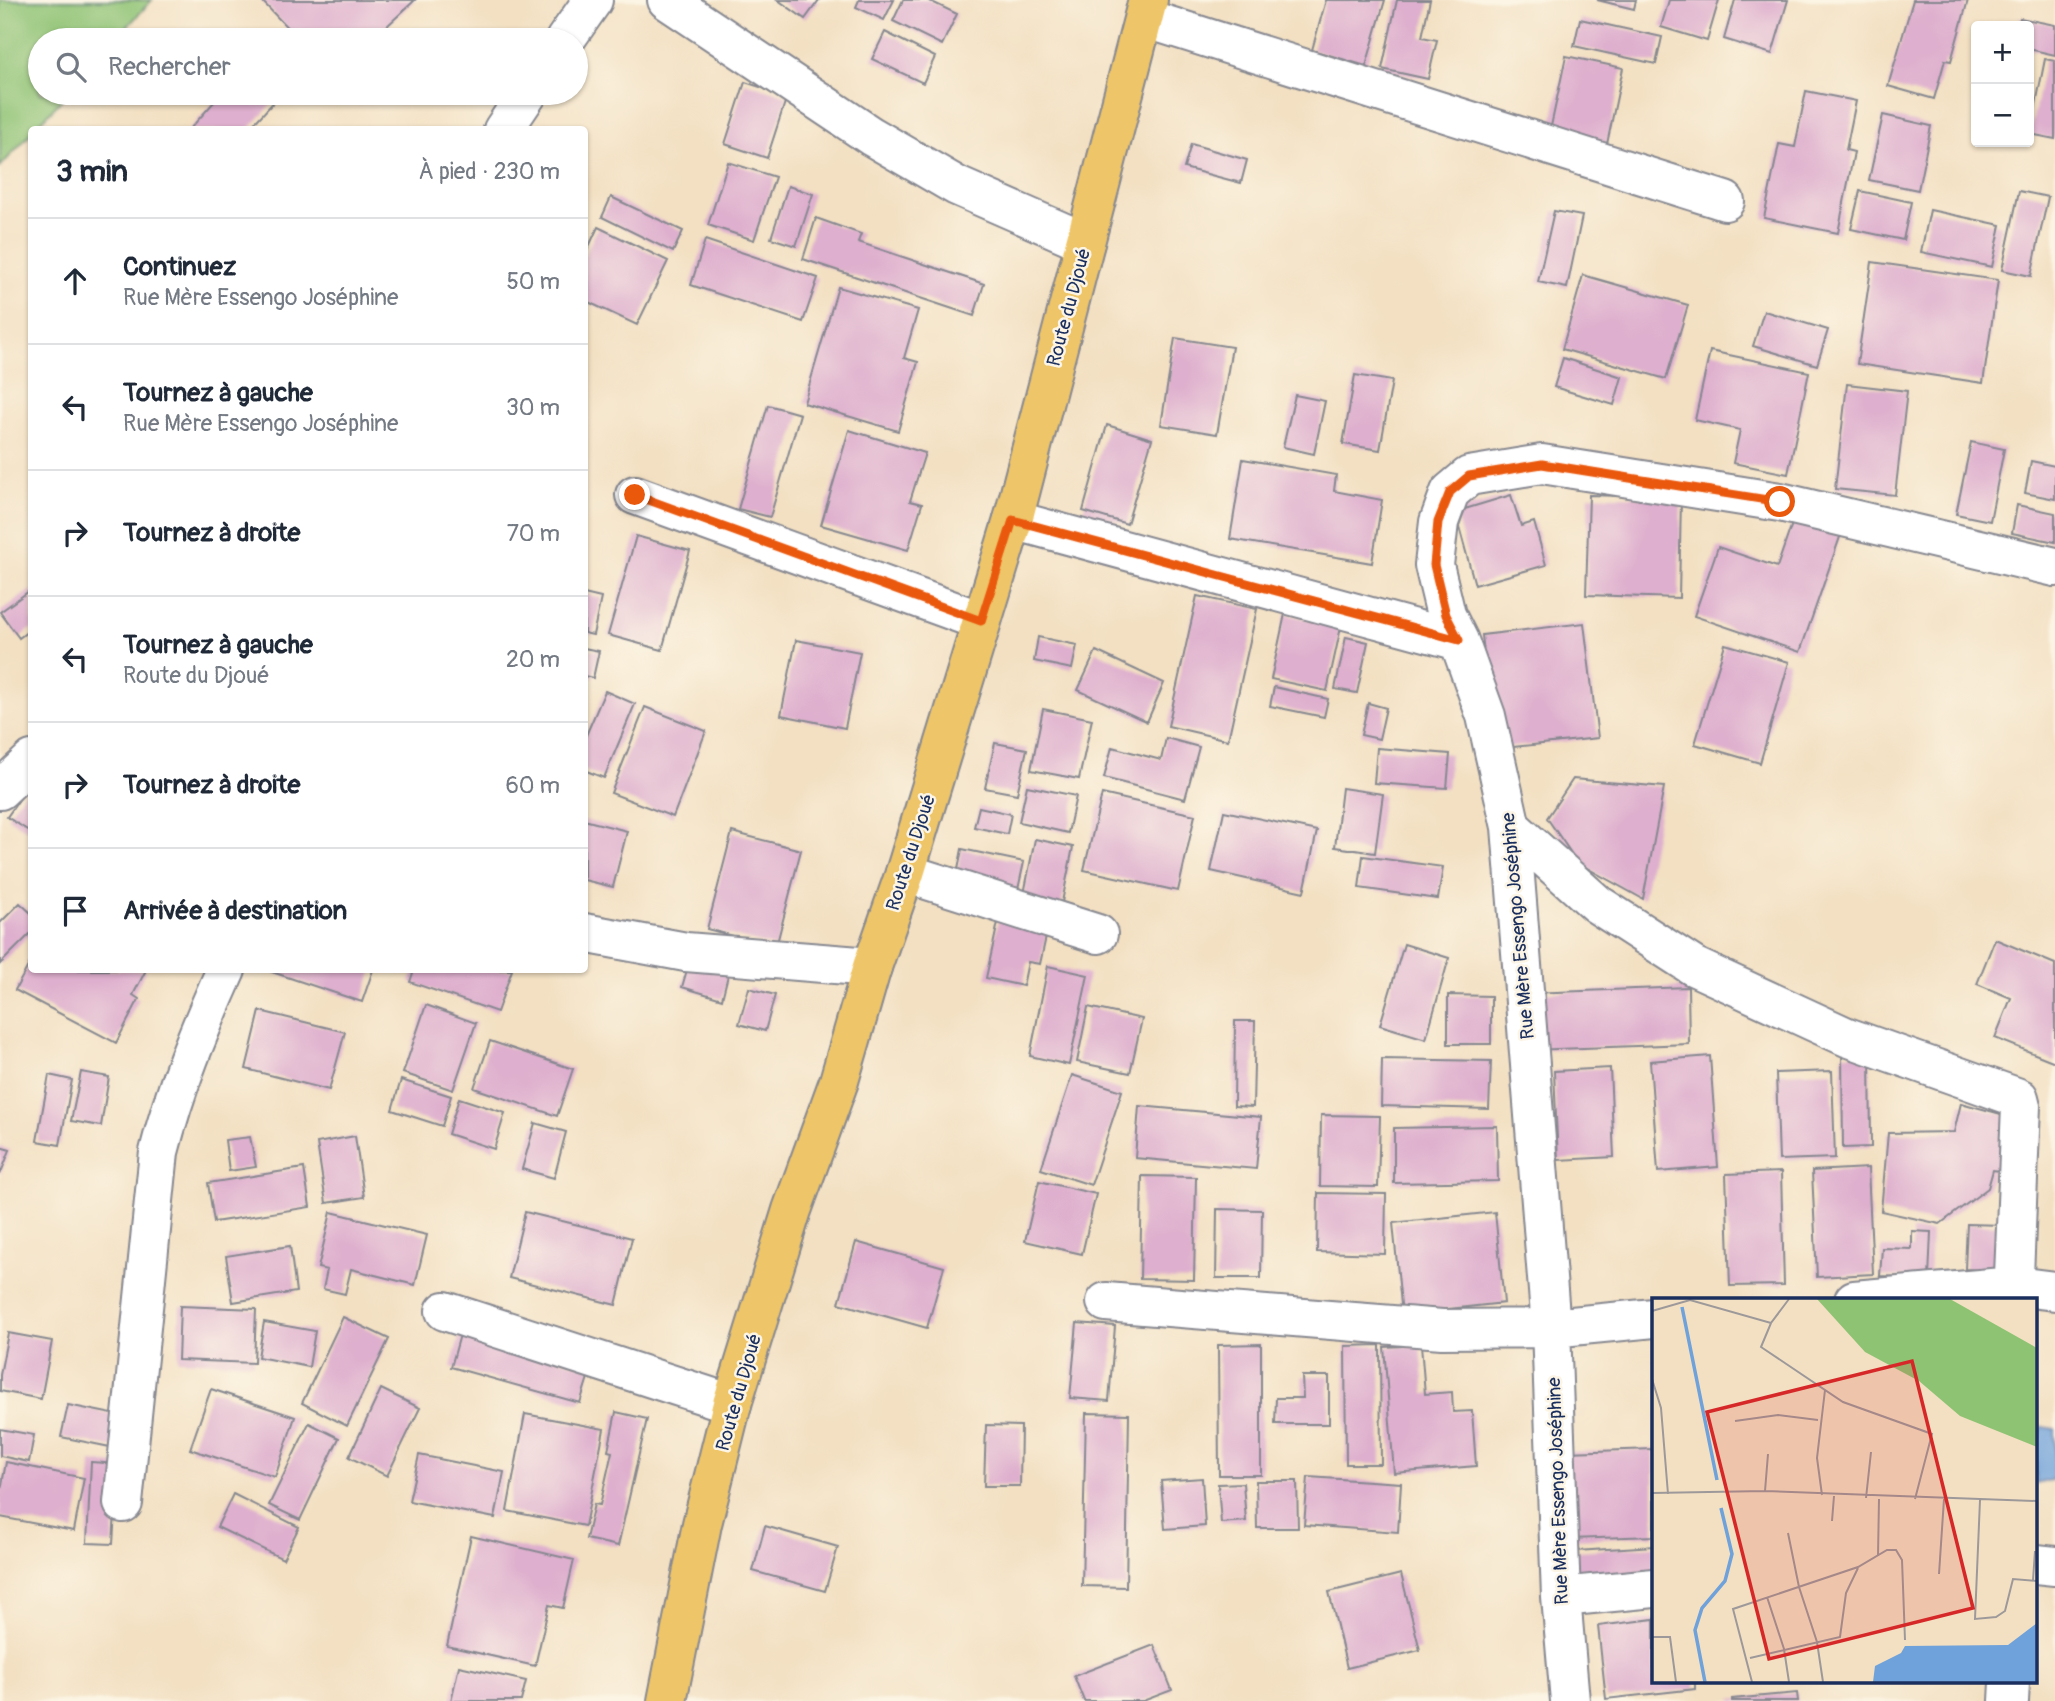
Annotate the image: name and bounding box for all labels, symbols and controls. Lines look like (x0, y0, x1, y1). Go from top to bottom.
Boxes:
map controls (1971, 21, 2034, 147)
button: + (1971, 21, 2034, 84)
search box (28, 28, 588, 105)
icon: search (52, 48, 90, 86)
text: Rechercher (108, 51, 231, 83)
button: − (1971, 84, 2034, 147)
text: 3 min (56, 153, 128, 190)
text: À pied · 230 m (418, 157, 560, 186)
street label: Route du Djoué (1042, 246, 1096, 369)
text: Continuez (123, 251, 236, 283)
icon: ahead (56, 262, 94, 300)
text: 50 m (506, 267, 560, 296)
text: Rue Mère Essengo Joséphine (123, 283, 398, 312)
text: Tournez à gauche (123, 377, 313, 409)
icon: left (56, 388, 94, 426)
text: 30 m (506, 393, 560, 422)
text: Rue Mère Essengo Joséphine (123, 409, 398, 438)
route end (619, 479, 650, 510)
route start (1764, 486, 1795, 517)
icon: right (56, 514, 94, 552)
text: Tournez à droite (123, 517, 300, 549)
text: 70 m (507, 519, 560, 548)
text: Tournez à gauche (123, 629, 313, 661)
icon: left (56, 640, 94, 678)
text: 20 m (506, 645, 560, 674)
text: Route du Djoué (123, 661, 270, 690)
icon: right (56, 766, 94, 804)
text: Tournez à droite (123, 769, 300, 801)
text: 60 m (505, 771, 560, 800)
street label: Route du Djoué (881, 791, 941, 914)
street label: Rue Mère Essengo Joséphine (1496, 811, 1540, 1040)
icon: arrive (56, 892, 94, 930)
text: Arrivée à destination (123, 895, 347, 927)
inset map (1652, 1298, 2038, 1684)
street label: Route du Djoué (711, 1331, 767, 1454)
street label: Rue Mère Essengo Joséphine (1542, 1376, 1574, 1605)

